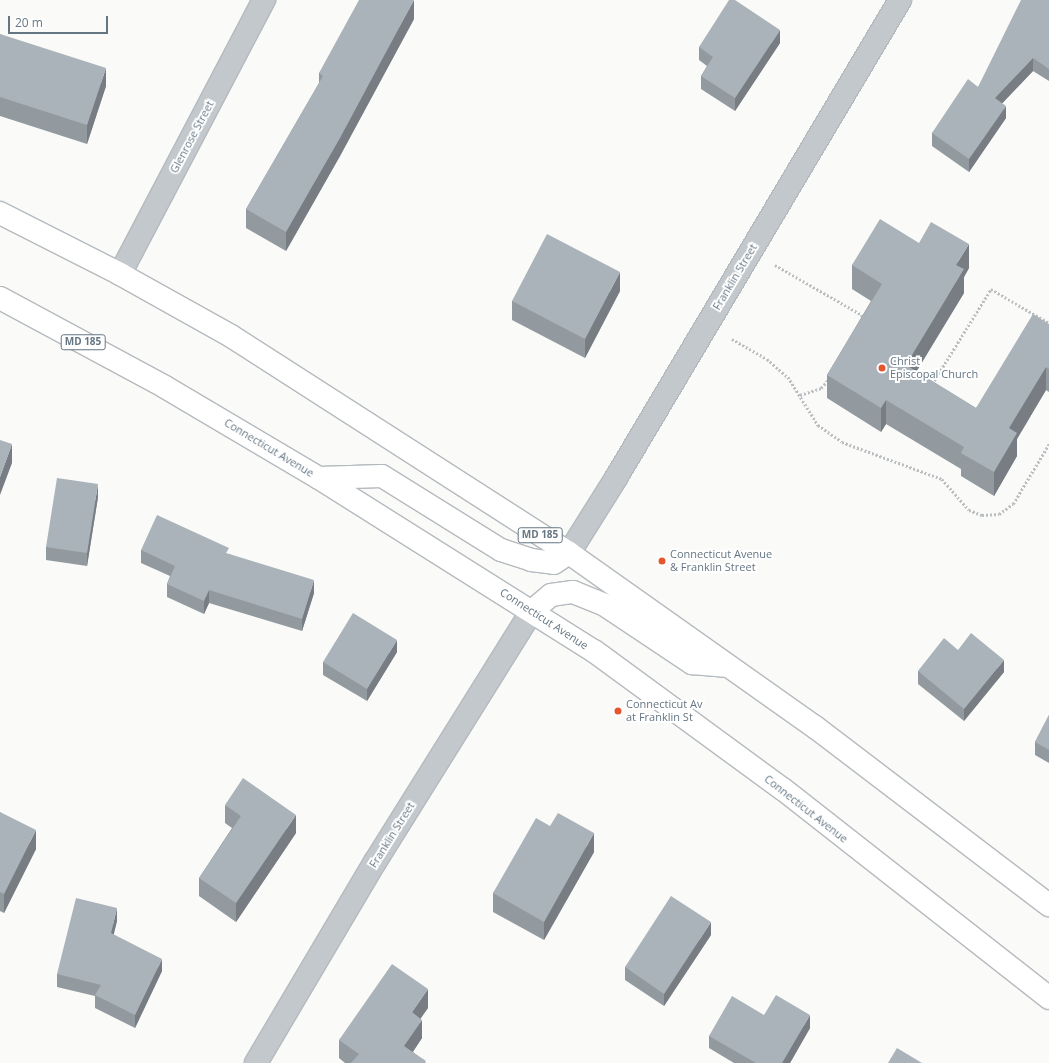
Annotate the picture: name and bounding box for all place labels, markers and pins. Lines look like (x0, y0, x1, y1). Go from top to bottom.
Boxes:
place label: Christ Episcopal Church (890, 355, 978, 381)
marker: Christ Episcopal Church (877, 363, 887, 373)
place label: Connecticut Avenue & Franklin Street (670, 548, 772, 574)
marker: Connecticut Avenue & Franklin Street (657, 556, 667, 566)
place label: Connecticut Av at Franklin St (626, 698, 702, 724)
marker: Connecticut Av at Franklin St (613, 706, 623, 716)

